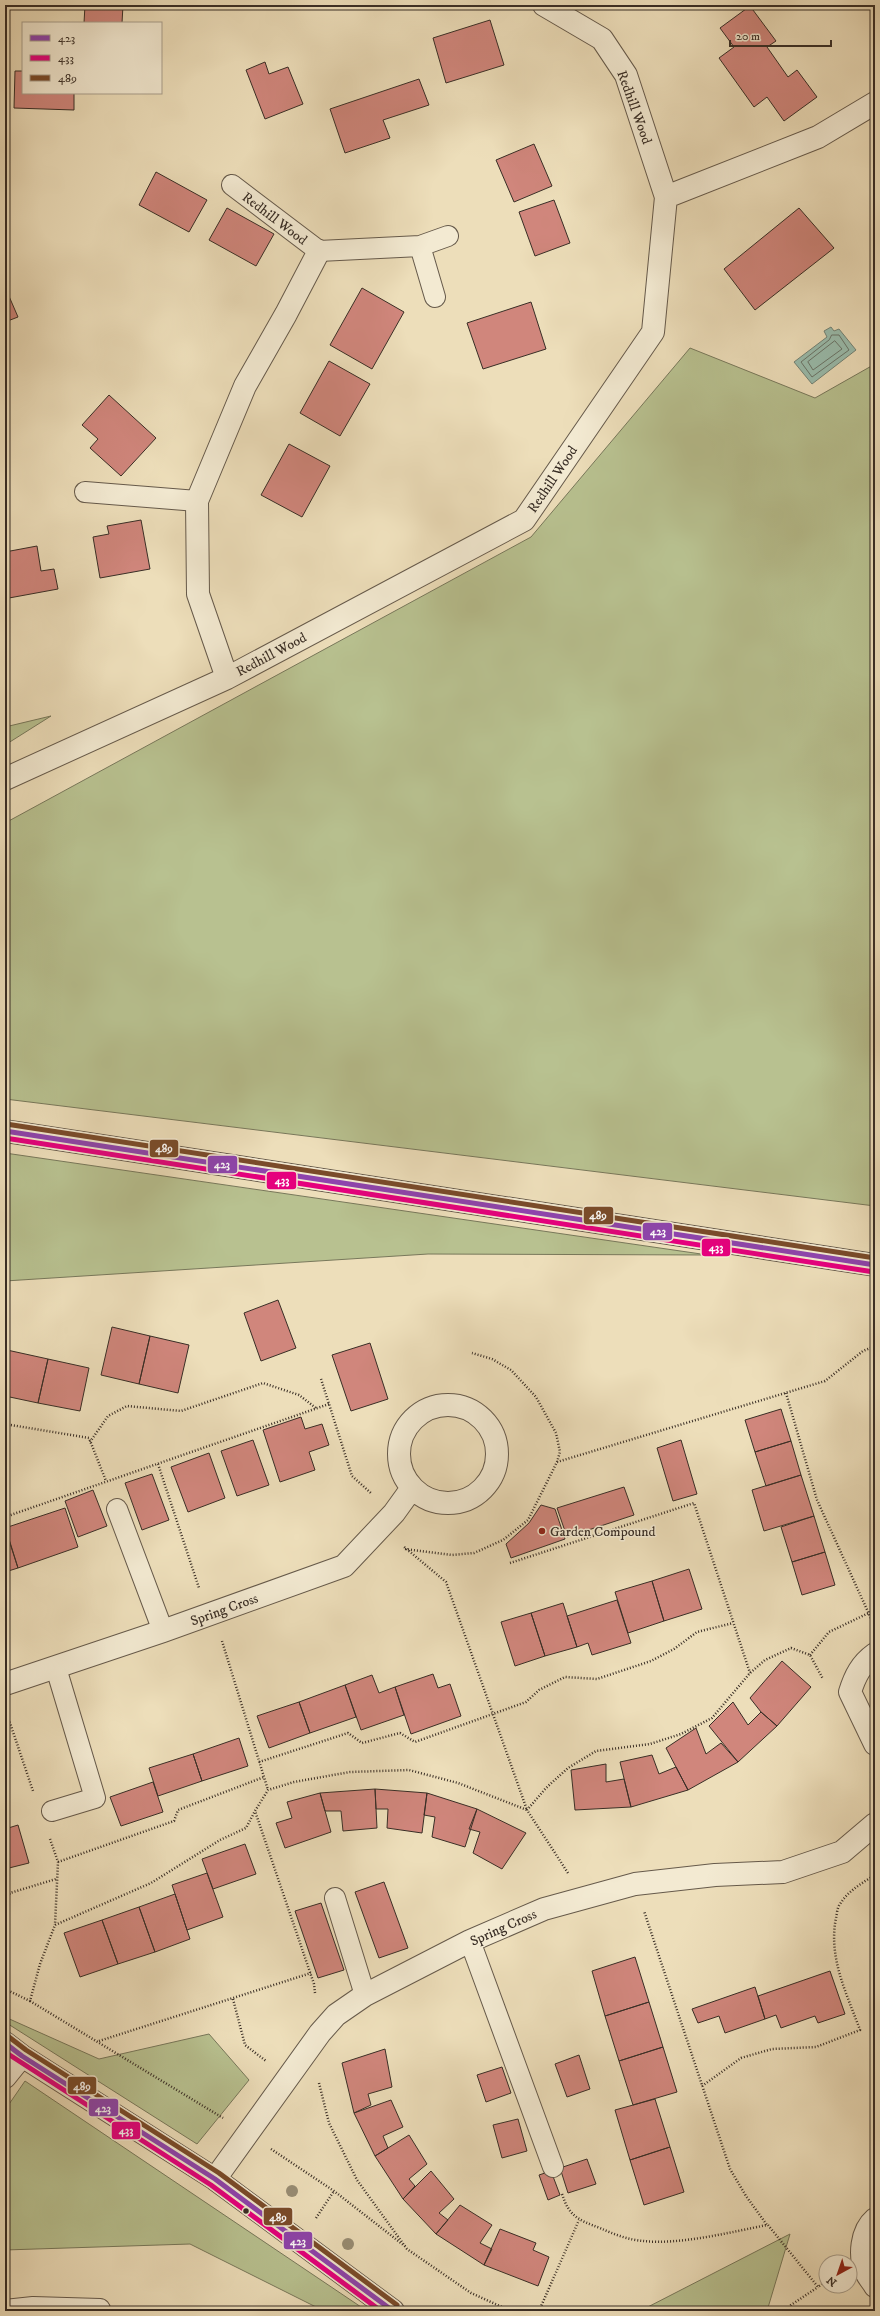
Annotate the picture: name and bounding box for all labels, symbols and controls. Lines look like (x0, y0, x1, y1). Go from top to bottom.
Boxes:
legend (22, 22, 162, 94)
scale bar (730, 22, 831, 48)
text: 20 m (736, 29, 760, 44)
text: 423 (58, 31, 75, 46)
text: 433 (58, 51, 74, 66)
street label: Redhill Wood (612, 68, 656, 147)
text: 489 (58, 71, 77, 86)
street label: Redhill Wood (238, 188, 311, 249)
street label: Redhill Wood (524, 443, 582, 517)
street label: Redhill Wood (233, 629, 310, 681)
line badge: 489 (149, 1139, 179, 1158)
text: 489 (154, 1142, 173, 1156)
line badge: 423 (207, 1155, 238, 1174)
text: 423 (213, 1158, 230, 1172)
line badge: 433 (266, 1171, 297, 1190)
text: 433 (274, 1174, 289, 1188)
line badge: 489 (583, 1206, 614, 1225)
text: 489 (588, 1209, 607, 1223)
line badge: 423 (642, 1222, 673, 1241)
text: 423 (649, 1225, 666, 1239)
line badge: 433 (701, 1238, 731, 1257)
text: 433 (708, 1241, 723, 1255)
place label: Garden Compound (550, 1523, 656, 1541)
marker: Garden Compound (537, 1526, 547, 1536)
street label: Spring Cross (188, 1589, 261, 1631)
street label: Spring Cross (467, 1905, 540, 1951)
line badge: 489 (67, 2076, 97, 2095)
text: 489 (72, 2080, 91, 2094)
line badge: 423 (88, 2098, 119, 2117)
text: 423 (94, 2102, 111, 2116)
line badge: 433 (111, 2121, 141, 2140)
text: 433 (118, 2124, 133, 2138)
unlabelled marker (241, 2206, 251, 2216)
line badge: 489 (263, 2207, 293, 2226)
text: 489 (268, 2211, 287, 2225)
line badge: 423 (283, 2231, 313, 2250)
text: 423 (289, 2235, 306, 2249)
north arrow (818, 2254, 858, 2294)
text: N (824, 2273, 840, 2289)

